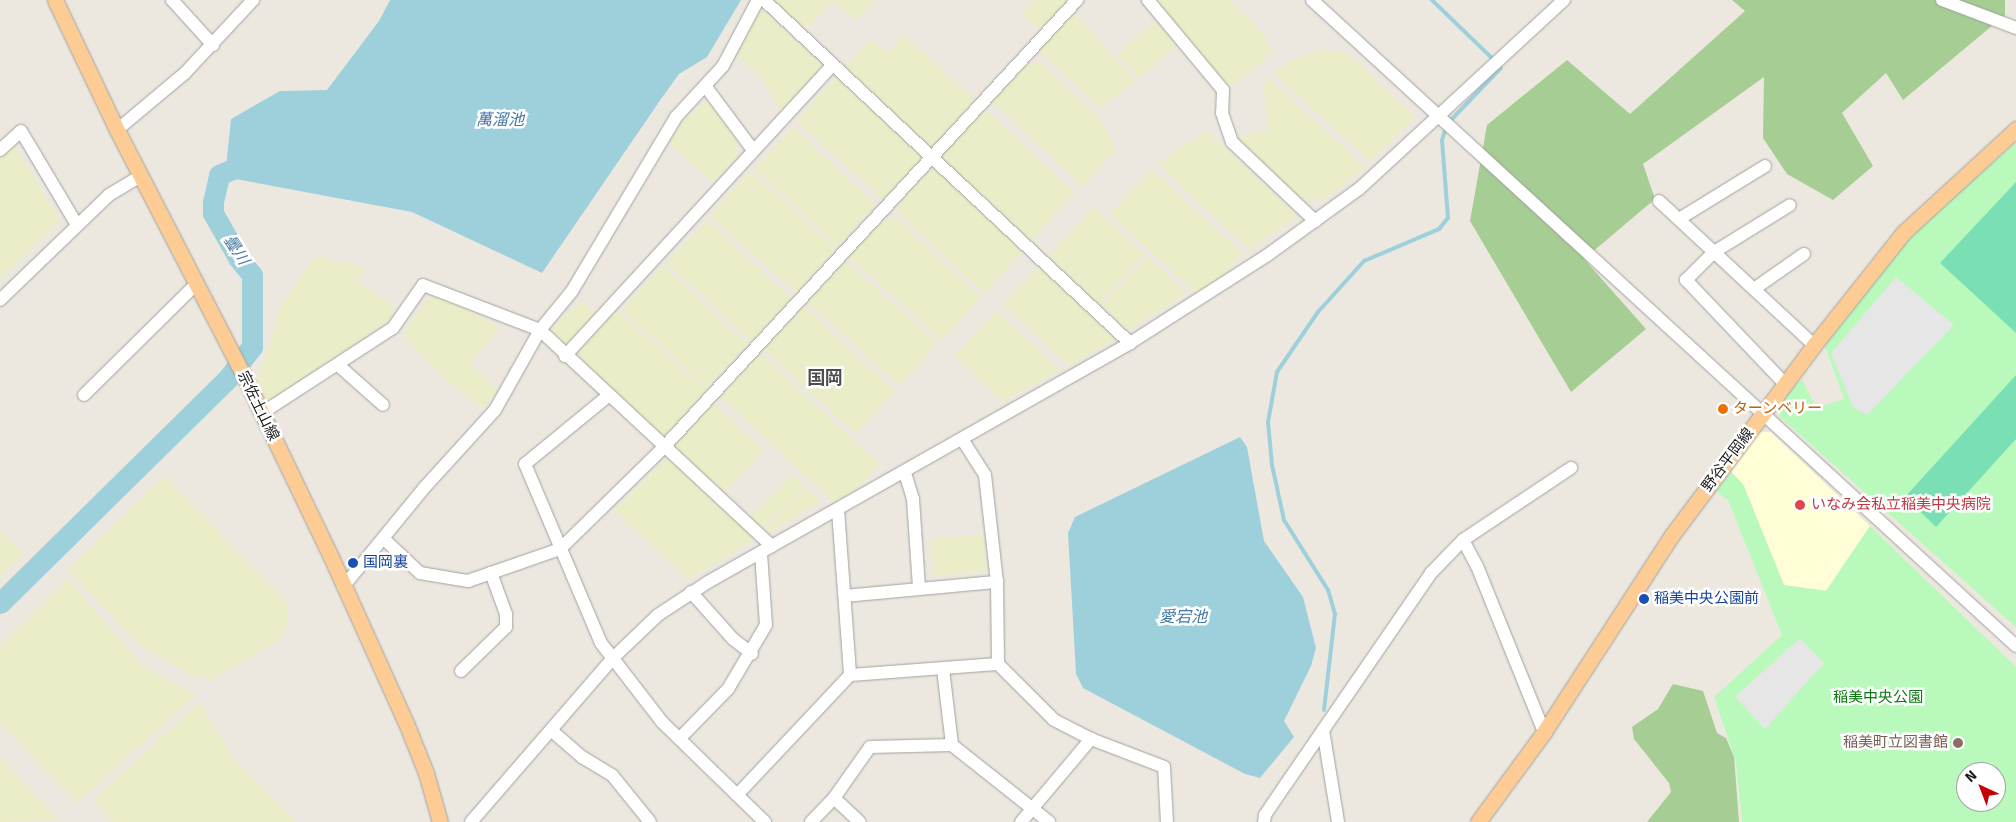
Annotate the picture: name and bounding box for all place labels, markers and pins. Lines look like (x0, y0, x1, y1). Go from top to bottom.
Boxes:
place label: ターンベリー (1733, 400, 1823, 418)
marker: ターンベリー (1717, 403, 1729, 415)
place label: いなみ会私立稲美中央病院 (1811, 496, 1991, 514)
marker: いなみ会私立稲美中央病院 (1793, 498, 1807, 512)
place label: 国岡裏 (363, 554, 408, 572)
marker: 国岡裏 (347, 557, 359, 569)
place label: 稲美中央公園前 (1654, 590, 1759, 608)
marker: 稲美中央公園前 (1638, 593, 1650, 605)
place label: 稲美町立図書館 (1843, 734, 1948, 752)
marker: 稲美町立図書館 (1952, 737, 1964, 749)

